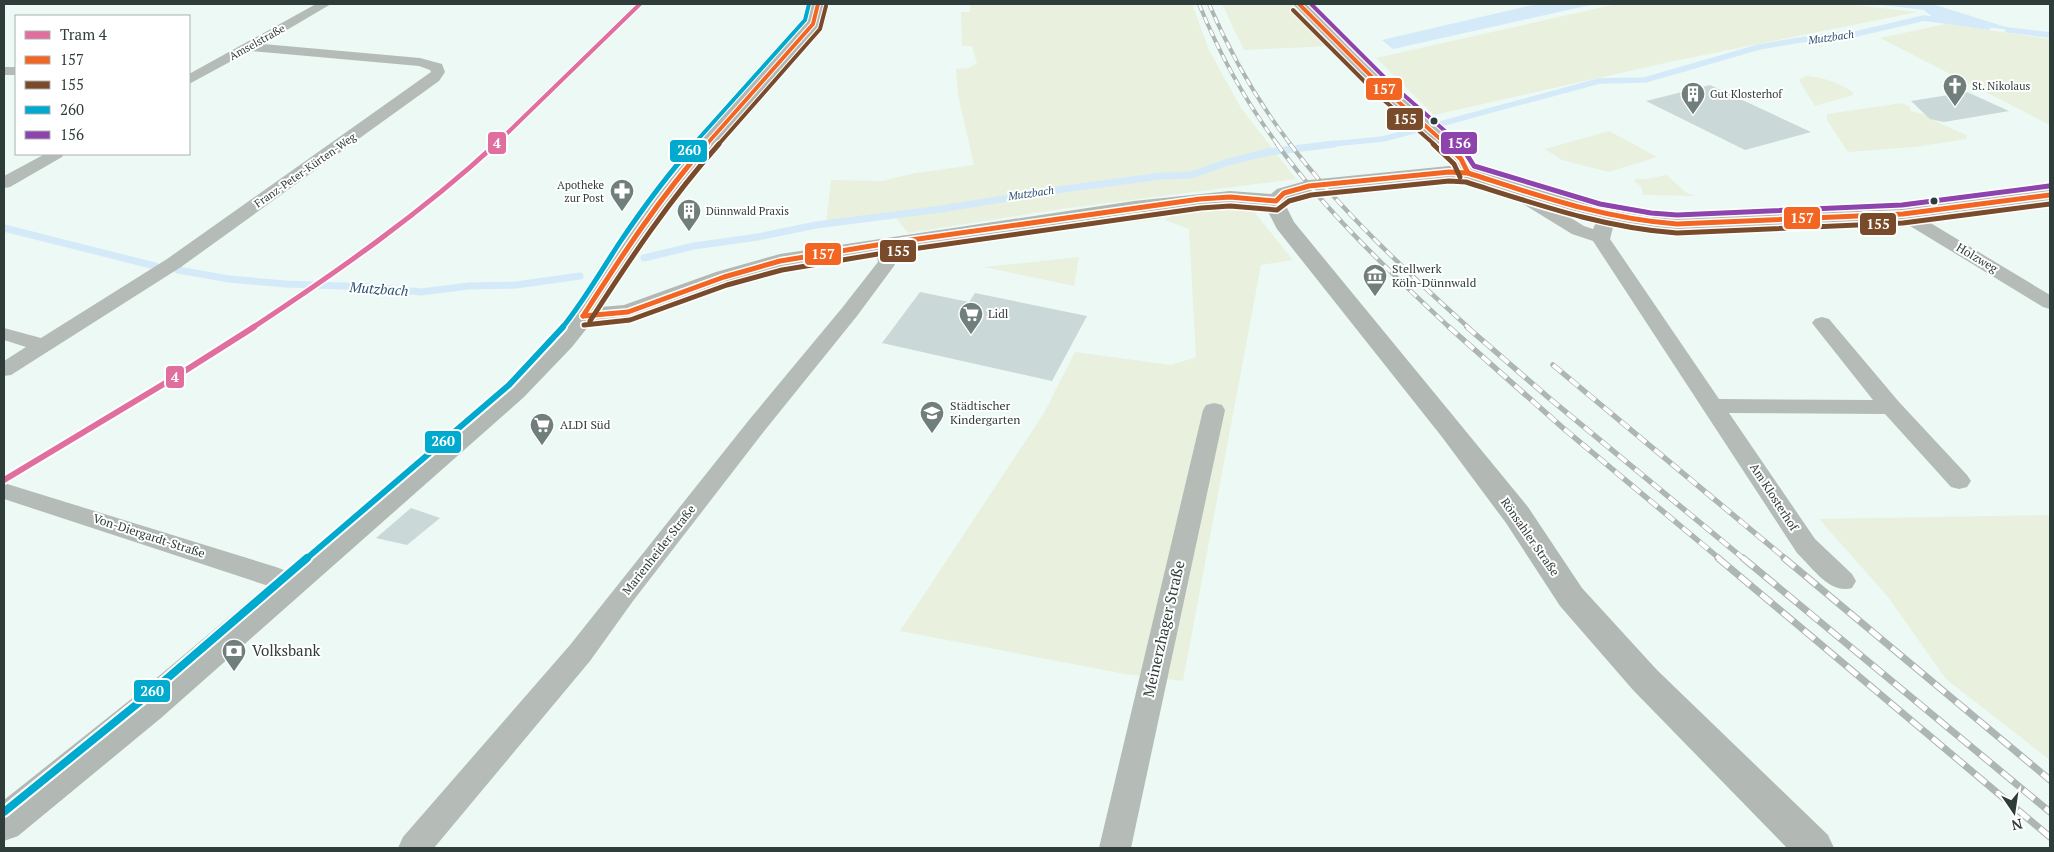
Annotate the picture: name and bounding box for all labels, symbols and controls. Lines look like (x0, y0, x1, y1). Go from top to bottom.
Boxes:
legend (15, 15, 190, 155)
street label: Amselstraße (227, 21, 288, 63)
text: Tram 4 (60, 24, 107, 44)
water label: Mutzbach (1806, 27, 1855, 47)
text: 157 (60, 49, 84, 69)
church icon: St. Nikolaus (1942, 73, 1968, 107)
text: 155 (60, 74, 84, 94)
line badge: 157 (1365, 77, 1403, 101)
text: 157 (1372, 79, 1396, 98)
place label: St. Nikolaus (1972, 79, 2030, 93)
building icon: Gut Klosterhof (1680, 81, 1706, 115)
place label: Gut Klosterhof (1710, 87, 1783, 101)
text: 260 (60, 99, 84, 119)
line badge: 155 (1386, 107, 1424, 131)
text: 155 (1393, 109, 1417, 128)
unlabelled marker (1429, 116, 1439, 126)
text: 156 (60, 124, 84, 144)
street label: Franz-Peter-Kürten-Weg (251, 129, 359, 210)
line badge: 4 (487, 131, 507, 155)
line badge: 156 (1440, 131, 1478, 155)
text: 4 (493, 133, 501, 152)
text: 156 (1447, 133, 1471, 152)
line badge: 260 (669, 139, 708, 163)
text: 260 (677, 140, 701, 159)
place label: Apotheke zur Post (557, 178, 604, 205)
pharmacy icon: Apotheke zur Post (609, 178, 635, 212)
water label: Mutzbach (1006, 183, 1055, 203)
unlabelled marker (1929, 196, 1939, 206)
building icon: Dünnwald Praxis (676, 198, 702, 232)
place label: Dünnwald Praxis (706, 204, 789, 218)
line badge: 157 (1783, 206, 1821, 230)
text: 157 (1790, 208, 1814, 227)
line badge: 155 (1859, 212, 1897, 236)
text: 155 (1866, 214, 1890, 233)
line badge: 155 (879, 239, 917, 263)
street label: Holzweg (1954, 239, 2001, 276)
text: 155 (886, 241, 910, 260)
line badge: 157 (804, 242, 842, 266)
text: 157 (811, 244, 835, 263)
place label: Stellwerk Köln-Dünnwald (1392, 261, 1477, 290)
museum icon: Stellwerk Köln-Dünnwald (1362, 263, 1388, 297)
water label: Mutzbach (348, 277, 409, 300)
supermarket icon: Lidl (958, 301, 984, 335)
place label: Lidl (988, 306, 1009, 321)
line badge: 4 (165, 365, 185, 389)
text: 4 (171, 367, 179, 386)
place label: Städtischer Kindergarten (950, 398, 1020, 427)
school or university icon: Städtischer Kindergarten (919, 400, 945, 434)
supermarket icon: ALDI Süd (529, 412, 555, 446)
place label: ALDI Süd (560, 417, 611, 432)
line badge: 260 (424, 430, 462, 454)
text: 260 (431, 431, 455, 450)
street label: Am Klosterhof (1747, 460, 1802, 534)
street label: Rönsahler Straße (1498, 495, 1563, 579)
street label: Marienheider Straße (619, 502, 698, 598)
street label: Von-Diergardt-Straße (91, 510, 207, 561)
street label: Meinerzhager Straße (1138, 558, 1189, 699)
bank icon: Volksbank (221, 638, 247, 672)
place label: Volksbank (252, 640, 321, 660)
line badge: 260 (133, 679, 171, 703)
text: 260 (140, 681, 164, 700)
north arrow (1989, 787, 2039, 837)
text: N (2009, 815, 2024, 836)

